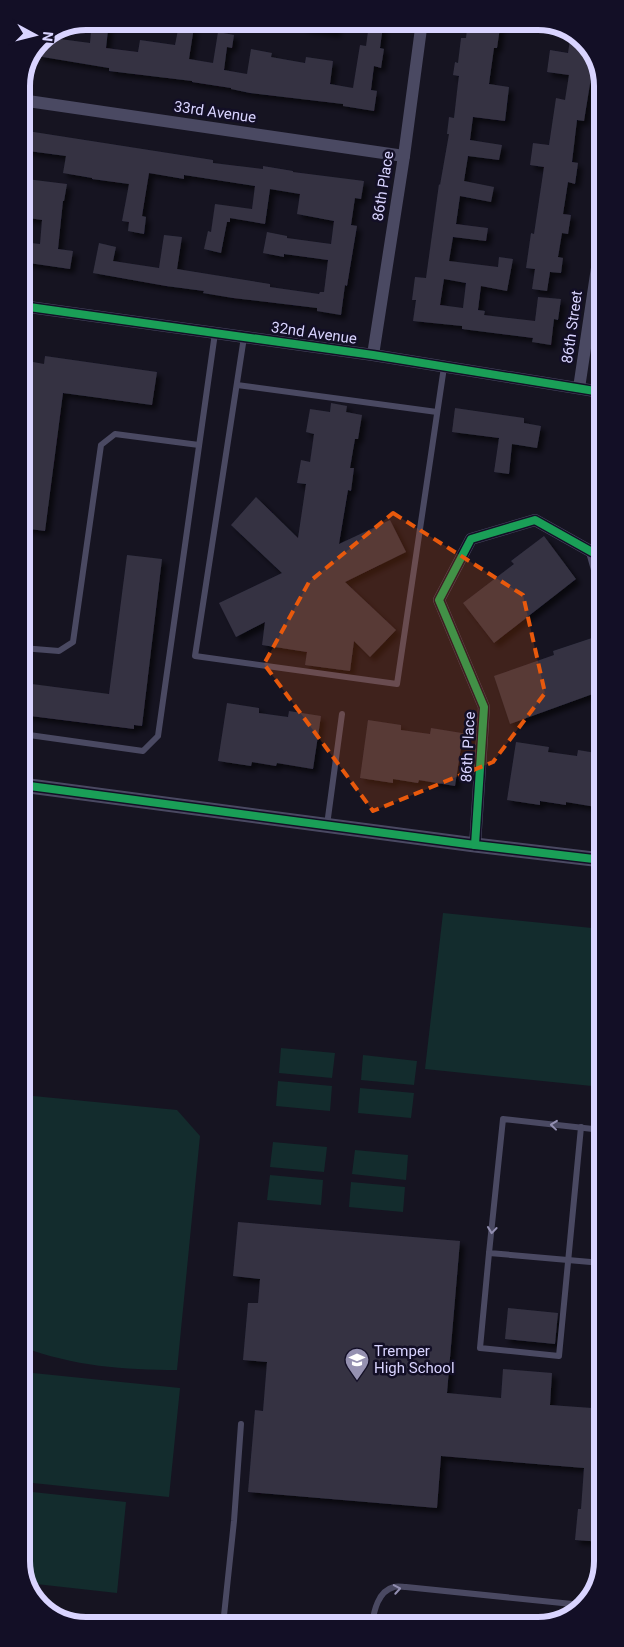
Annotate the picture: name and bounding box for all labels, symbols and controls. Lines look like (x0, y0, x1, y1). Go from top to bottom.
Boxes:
north arrow (10, 10, 60, 60)
text: N (39, 31, 56, 42)
street label: 33rd Avenue (173, 97, 257, 127)
street label: 86th Place (369, 150, 397, 222)
street label: 86th Street (558, 289, 586, 365)
street label: 32nd Avenue (270, 318, 358, 348)
street label: 86th Place (457, 711, 479, 783)
one-way arrow (549, 1120, 557, 1131)
one-way arrow (487, 1226, 498, 1234)
place label: Tremper High School (374, 1342, 455, 1377)
school or university icon: Tremper High School (344, 1347, 370, 1381)
one-way arrow (393, 1584, 402, 1594)

